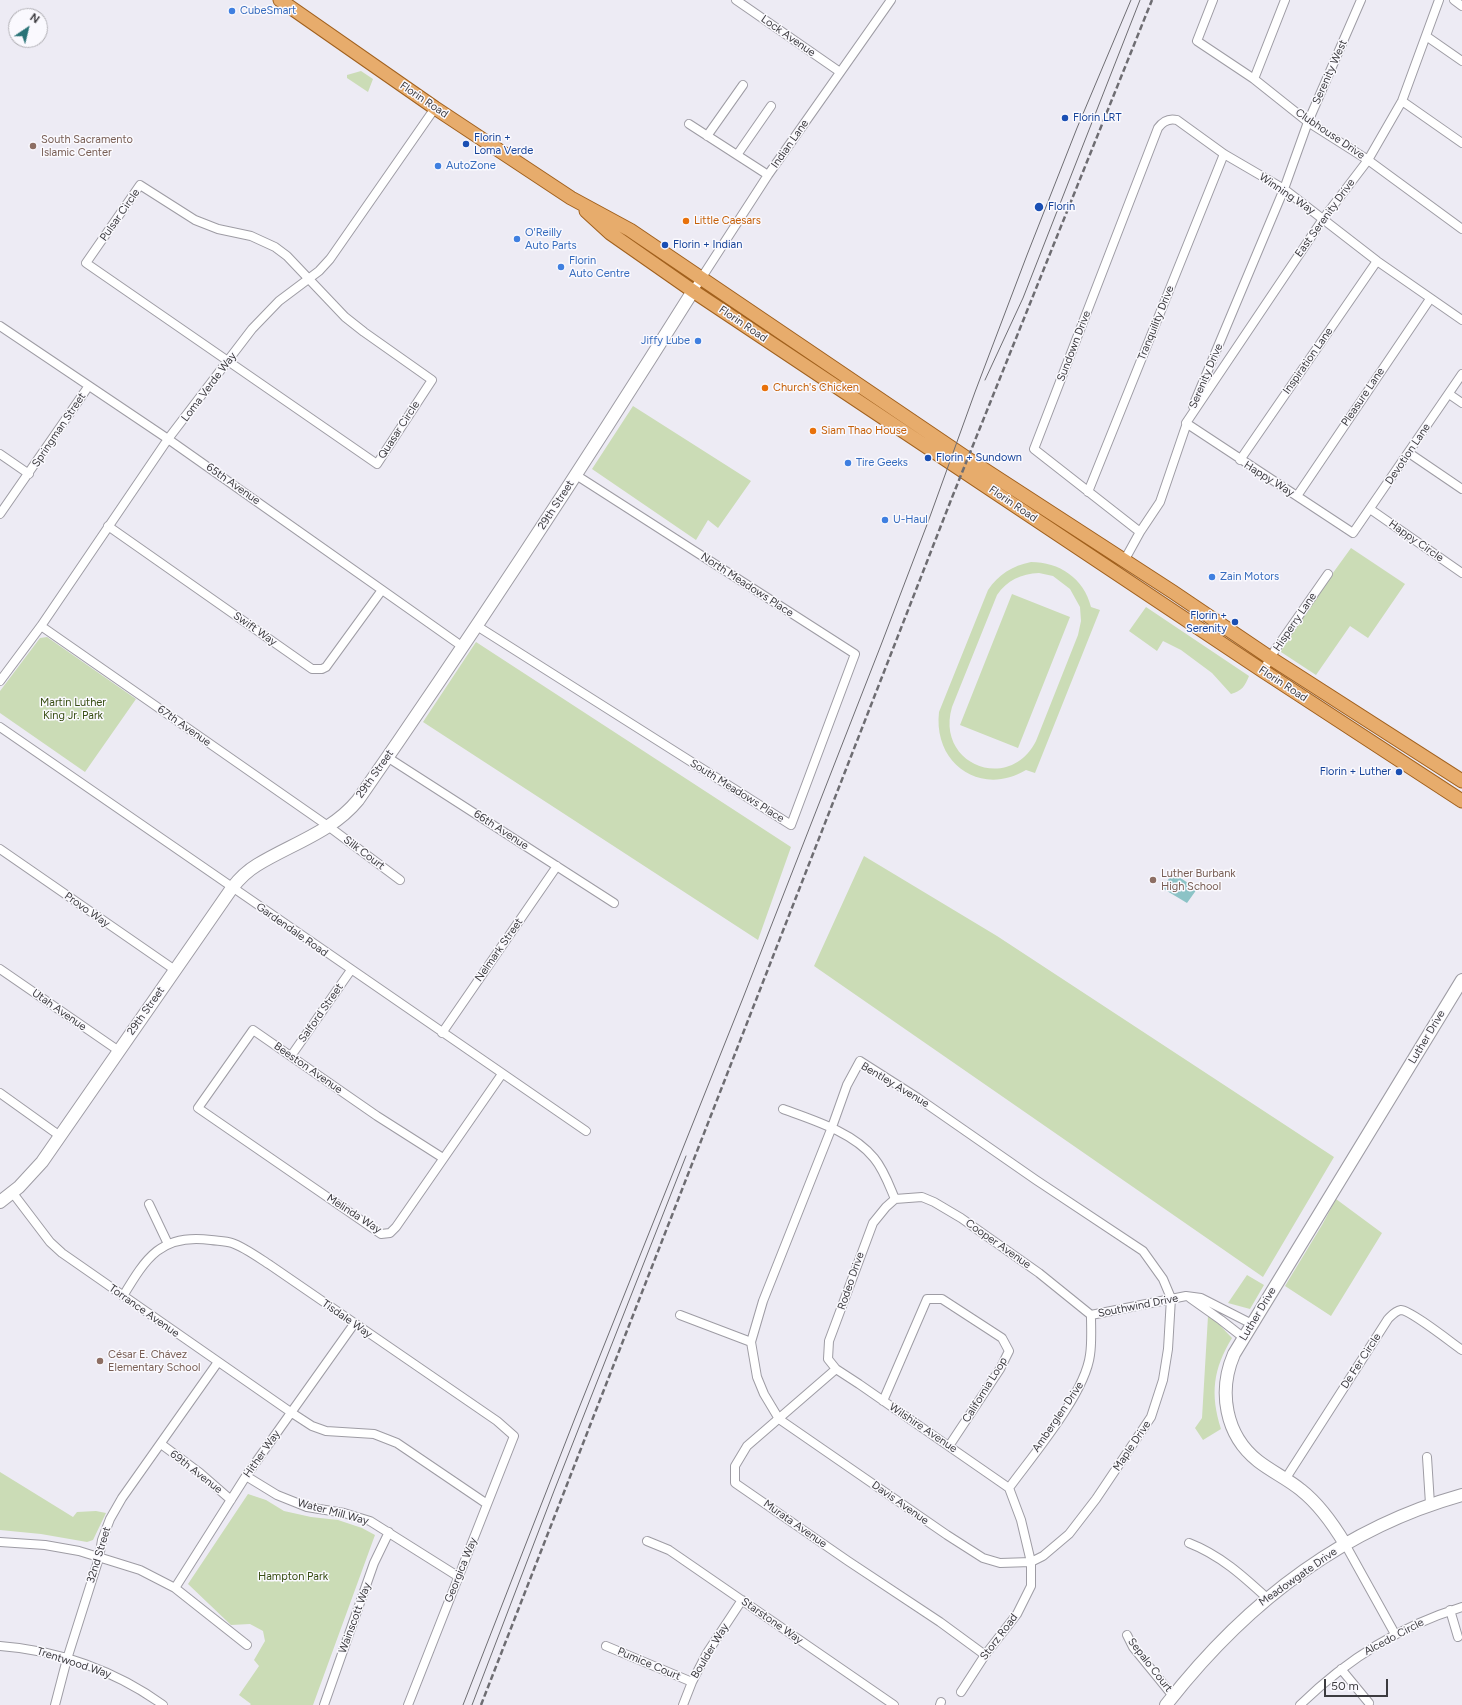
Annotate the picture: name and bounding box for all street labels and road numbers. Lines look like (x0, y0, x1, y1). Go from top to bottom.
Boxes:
street label: Lock Avenue (758, 12, 818, 60)
street label: Serenity West (1310, 38, 1350, 106)
street label: Florin Road (397, 79, 451, 121)
street label: Clubhouse Drive (1293, 106, 1367, 162)
street label: Indian Lane (769, 117, 811, 171)
street label: Winning Way (1256, 170, 1318, 218)
street label: East Serenity Drive (1292, 176, 1358, 260)
street label: Pulsar Circle (97, 186, 143, 244)
street label: Tranquility Drive (1135, 284, 1177, 362)
street label: Florin Road (716, 303, 770, 345)
street label: Sundown Drive (1054, 309, 1094, 383)
street label: Inspiration Lane (1280, 325, 1336, 397)
street label: Serenity Drive (1186, 342, 1226, 410)
street label: Loma Verde Way (179, 350, 239, 424)
street label: Pleasure Lane (1339, 365, 1387, 429)
street label: Springman Street (29, 390, 89, 470)
street label: Quasar Circle (375, 399, 423, 461)
street label: Devotion Lane (1383, 421, 1433, 487)
street label: Happy Way (1241, 458, 1297, 500)
street label: 65th Avenue (204, 461, 262, 507)
street label: 29th Street (535, 478, 577, 532)
street label: Florin Road (986, 483, 1040, 525)
street label: Happy Circle (1386, 517, 1446, 565)
street label: North Meadows Place (698, 550, 796, 620)
street label: Hisperry Lane (1271, 590, 1319, 654)
street label: Swift Way (231, 609, 279, 649)
street label: Florin Road (1256, 663, 1310, 705)
street label: 67th Avenue (155, 703, 213, 749)
street label: 29th Street (353, 747, 397, 801)
street label: South Meadows Place (687, 757, 787, 825)
street label: 66th Avenue (471, 807, 531, 853)
street label: Silk Court (341, 833, 387, 873)
street label: Provo Way (62, 890, 112, 930)
street label: Gardendale Road (253, 900, 331, 960)
street label: Nelmark Street (472, 916, 526, 984)
street label: Salford Street (296, 981, 346, 1045)
street label: 29th Street (124, 984, 168, 1038)
street label: Utah Avenue (29, 986, 89, 1034)
street label: Luther Drive (1406, 1008, 1448, 1066)
street label: Beeston Avenue (271, 1040, 345, 1096)
street label: Bentley Avenue (859, 1060, 931, 1110)
street label: Melinda Way (324, 1191, 384, 1237)
street label: Cooper Avenue (963, 1217, 1033, 1271)
street label: Rodeo Drive (835, 1250, 867, 1312)
street label: Torrance Avenue (106, 1282, 182, 1340)
street label: Luther Drive (1237, 1285, 1279, 1343)
street label: Southwind Drive (1097, 1292, 1179, 1320)
street label: Tisdale Way (319, 1297, 375, 1341)
street label: De Fer Circle (1338, 1331, 1384, 1391)
street label: California Loop (960, 1355, 1010, 1425)
street label: Amberglen Drive (1030, 1379, 1086, 1455)
street label: Wilshire Avenue (887, 1400, 959, 1456)
street label: Maple Drive (1110, 1418, 1154, 1474)
street label: Hither Way (241, 1428, 283, 1480)
street label: 69th Avenue (167, 1448, 225, 1496)
street label: Davis Avenue (869, 1479, 931, 1527)
street label: Water Mill Way (296, 1496, 370, 1528)
street label: Murata Avenue (761, 1497, 829, 1551)
street label: 32nd Street (84, 1525, 114, 1585)
street label: Georgica Way (442, 1535, 480, 1605)
street label: Meadowgate Drive (1256, 1545, 1340, 1609)
street label: Wainscott Way (336, 1581, 374, 1655)
street label: Starstone Way (739, 1595, 805, 1647)
street label: Storz Road (977, 1611, 1021, 1663)
street label: Alcedo Circle (1362, 1616, 1426, 1658)
street label: Boulder Way (688, 1621, 732, 1681)
street label: Sepalo Court (1125, 1635, 1175, 1695)
street label: Trentwood Way (35, 1645, 113, 1681)
street label: Pumice Court (615, 1645, 683, 1683)

